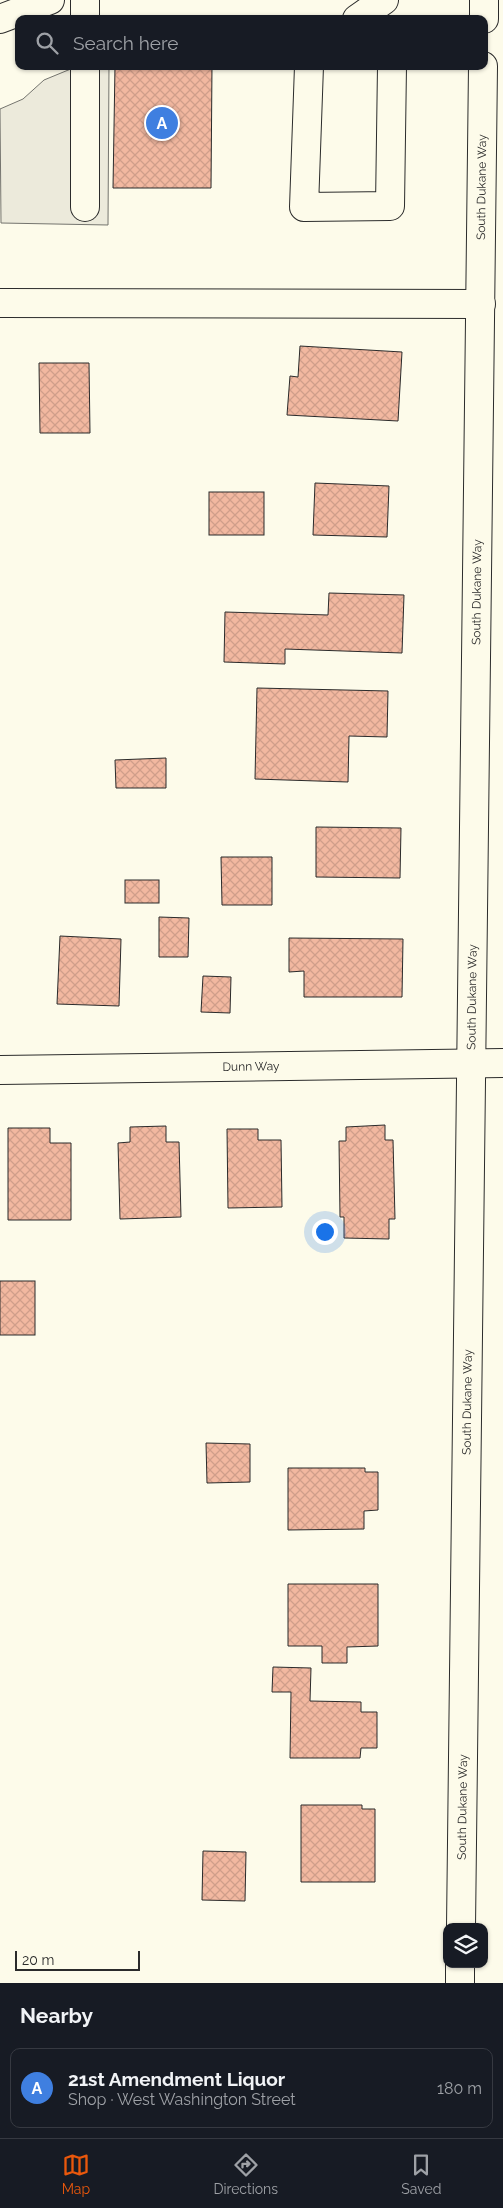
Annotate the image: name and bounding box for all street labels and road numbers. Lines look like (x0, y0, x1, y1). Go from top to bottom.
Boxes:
street label: South Dukane Way (474, 134, 489, 240)
street label: South Dukane Way (469, 539, 484, 645)
street label: South Dukane Way (464, 944, 480, 1050)
street label: Dunn Way (222, 1059, 280, 1074)
street label: South Dukane Way (460, 1349, 475, 1455)
street label: South Dukane Way (455, 1754, 470, 1860)

